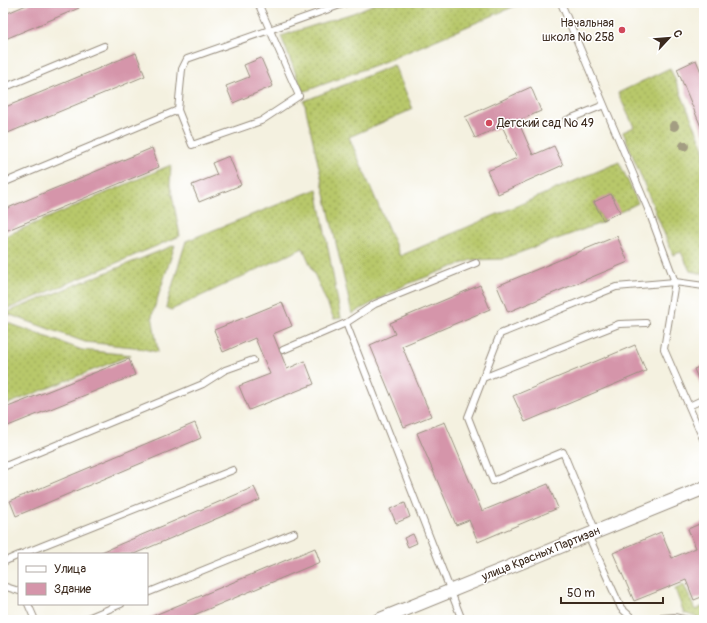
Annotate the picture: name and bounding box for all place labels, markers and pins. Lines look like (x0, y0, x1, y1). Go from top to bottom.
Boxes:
place label: Начальная школа № 258 (542, 16, 614, 45)
marker: Начальная школа № 258 (617, 25, 627, 35)
place label: Детский сад № 49 (496, 116, 594, 131)
marker: Детский сад № 49 (484, 118, 494, 128)

